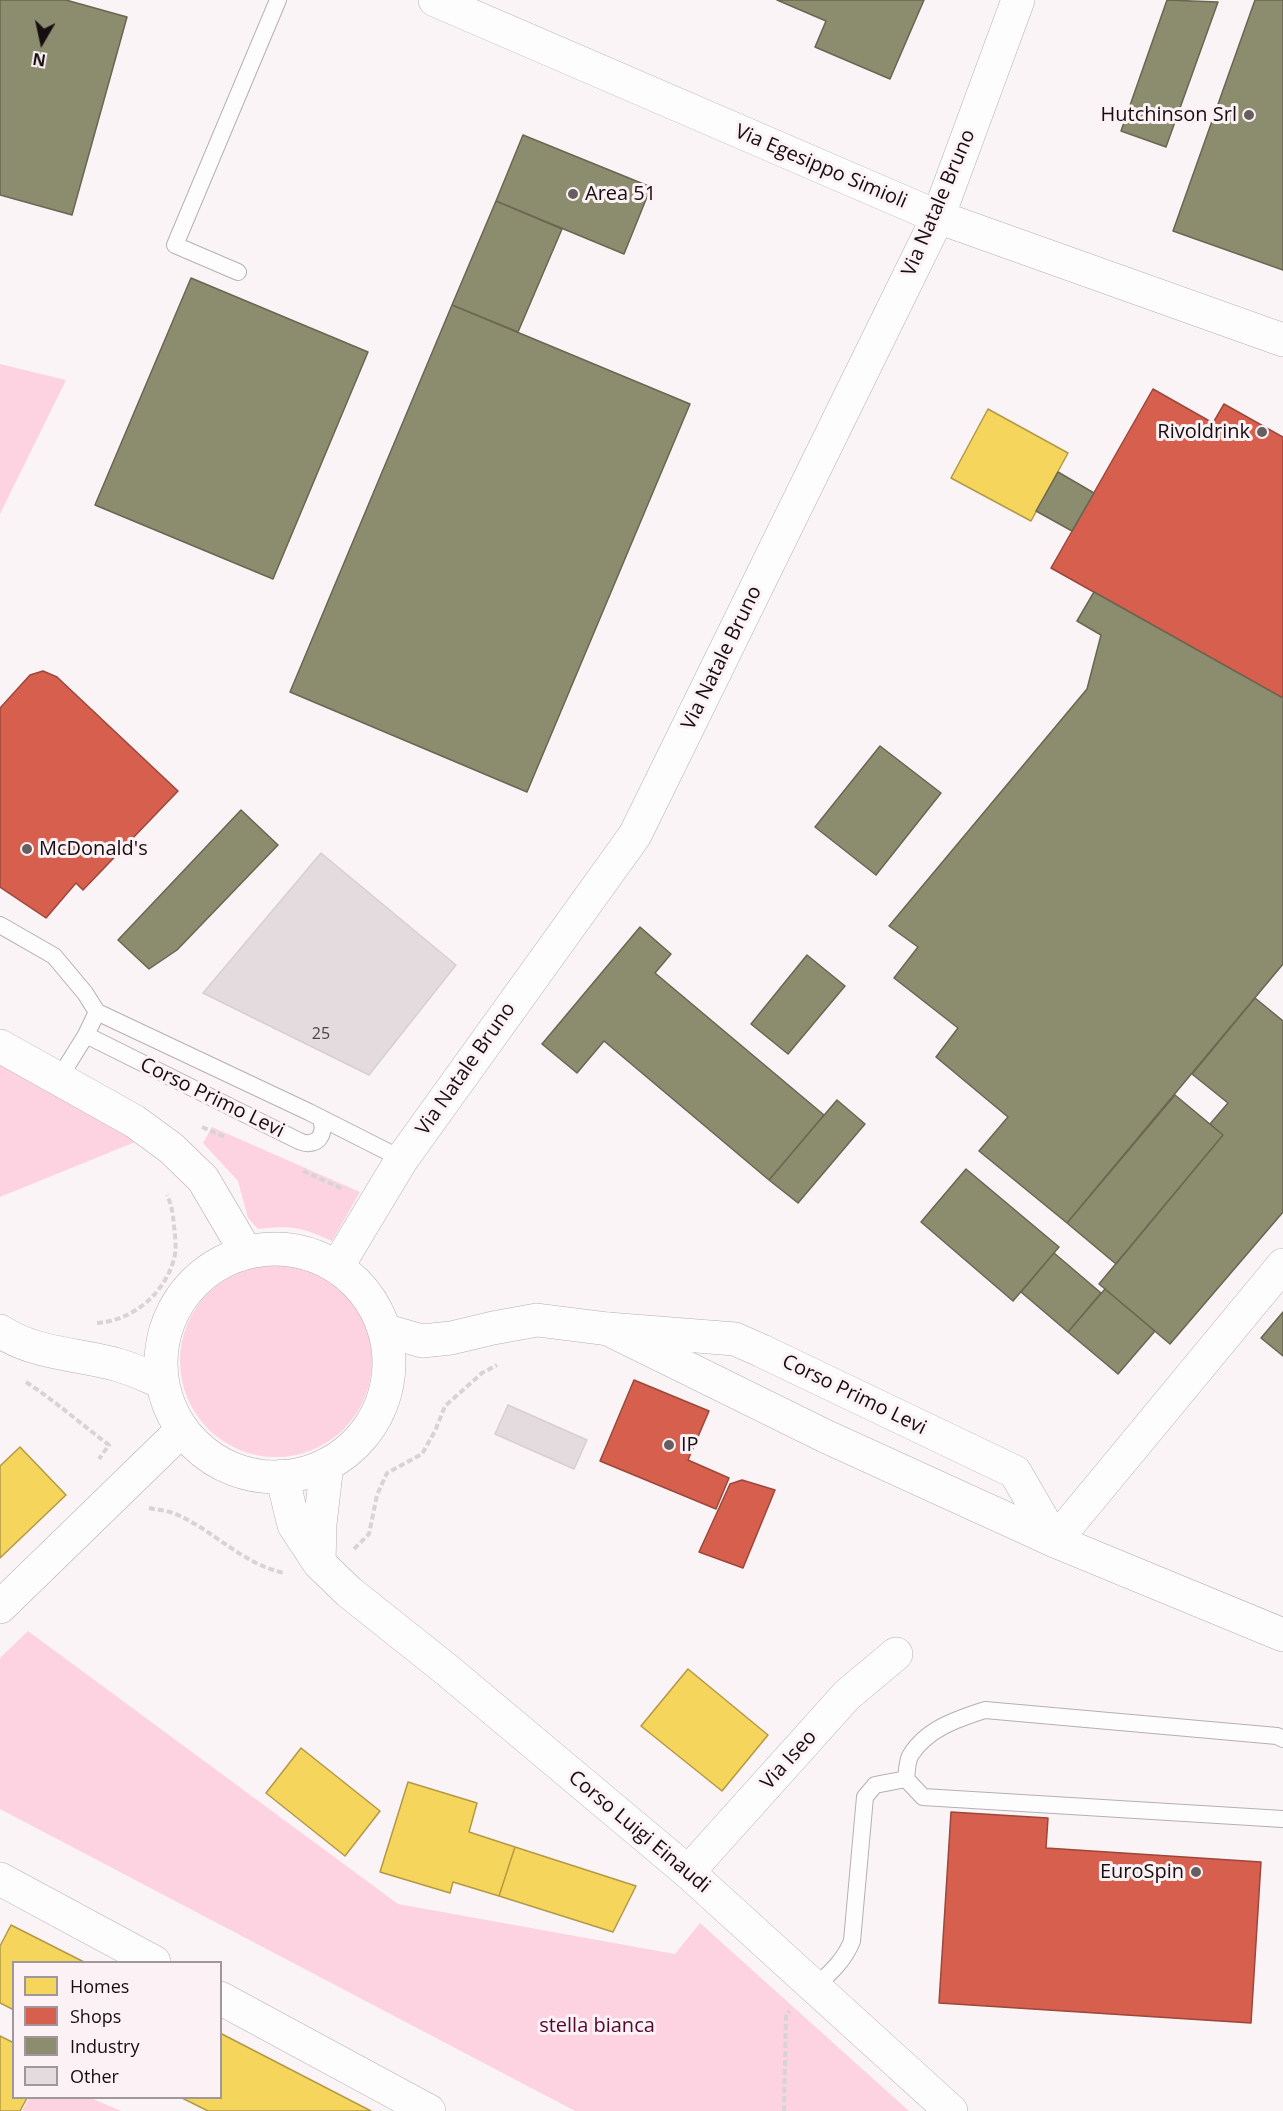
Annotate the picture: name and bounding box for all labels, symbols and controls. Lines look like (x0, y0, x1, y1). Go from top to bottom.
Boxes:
north arrow (12, 12, 72, 72)
text: N (31, 48, 47, 72)
place label: Hutchinson Srl (1100, 103, 1237, 127)
marker: Hutchinson Srl (1242, 108, 1256, 122)
street label: Via Egesippo Simioli (731, 120, 911, 214)
street label: Via Natale Bruno (897, 126, 981, 280)
place label: Area 51 (585, 182, 656, 206)
marker: Area 51 (566, 187, 580, 201)
place label: Rivoldrink (1157, 420, 1250, 444)
marker: Rivoldrink (1255, 425, 1269, 439)
street label: Via Natale Bruno (677, 582, 767, 734)
place label: McDonald's (39, 837, 148, 861)
marker: McDonald's (20, 842, 34, 856)
street label: Via Natale Bruno (411, 998, 521, 1140)
house number: 25 (312, 1024, 330, 1044)
street label: Corso Primo Levi (136, 1053, 288, 1143)
street label: Corso Primo Levi (778, 1350, 930, 1440)
place label: IP (681, 1433, 699, 1457)
marker: IP (662, 1438, 676, 1452)
street label: Via Iseo (756, 1725, 822, 1795)
street label: Corso Luigi Einaudi (563, 1766, 715, 1898)
place label: EuroSpin (1100, 1860, 1184, 1884)
marker: EuroSpin (1189, 1865, 1203, 1879)
legend (12, 1961, 222, 2099)
text: Homes (70, 1974, 129, 1998)
text: Shops (70, 2004, 121, 2028)
park label: stella bianca (539, 2014, 655, 2038)
text: Industry (70, 2034, 140, 2058)
text: Other (70, 2064, 119, 2088)

